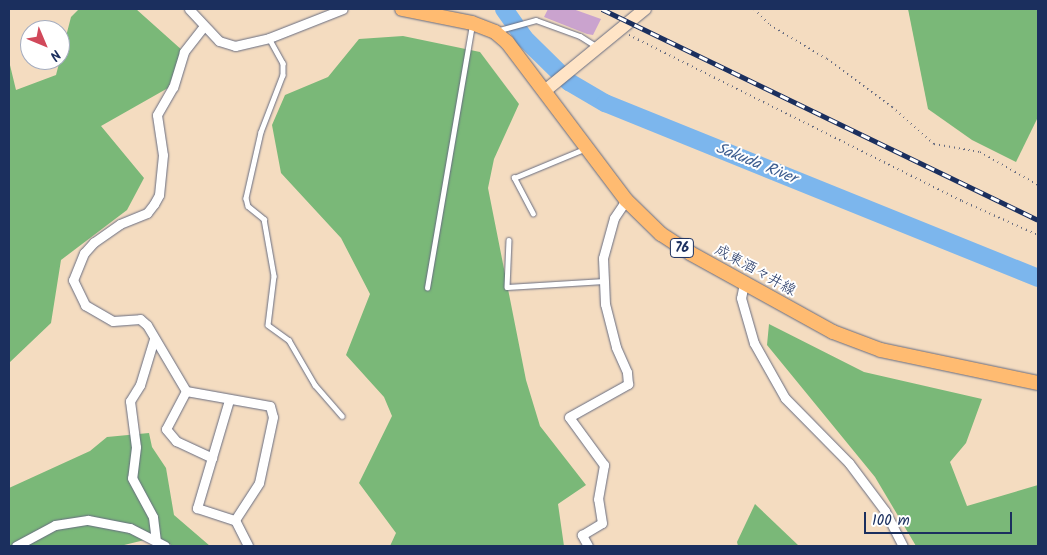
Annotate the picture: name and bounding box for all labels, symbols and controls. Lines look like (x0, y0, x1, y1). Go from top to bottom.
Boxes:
north arrow (20, 20, 70, 70)
text: N (44, 44, 66, 66)
water label: Sakuda River (713, 139, 799, 189)
road number: 76 (670, 237, 694, 260)
street label: 成東酒々井線 (711, 241, 799, 301)
scale bar (867, 502, 1014, 534)
text: 100 m (872, 509, 910, 533)

